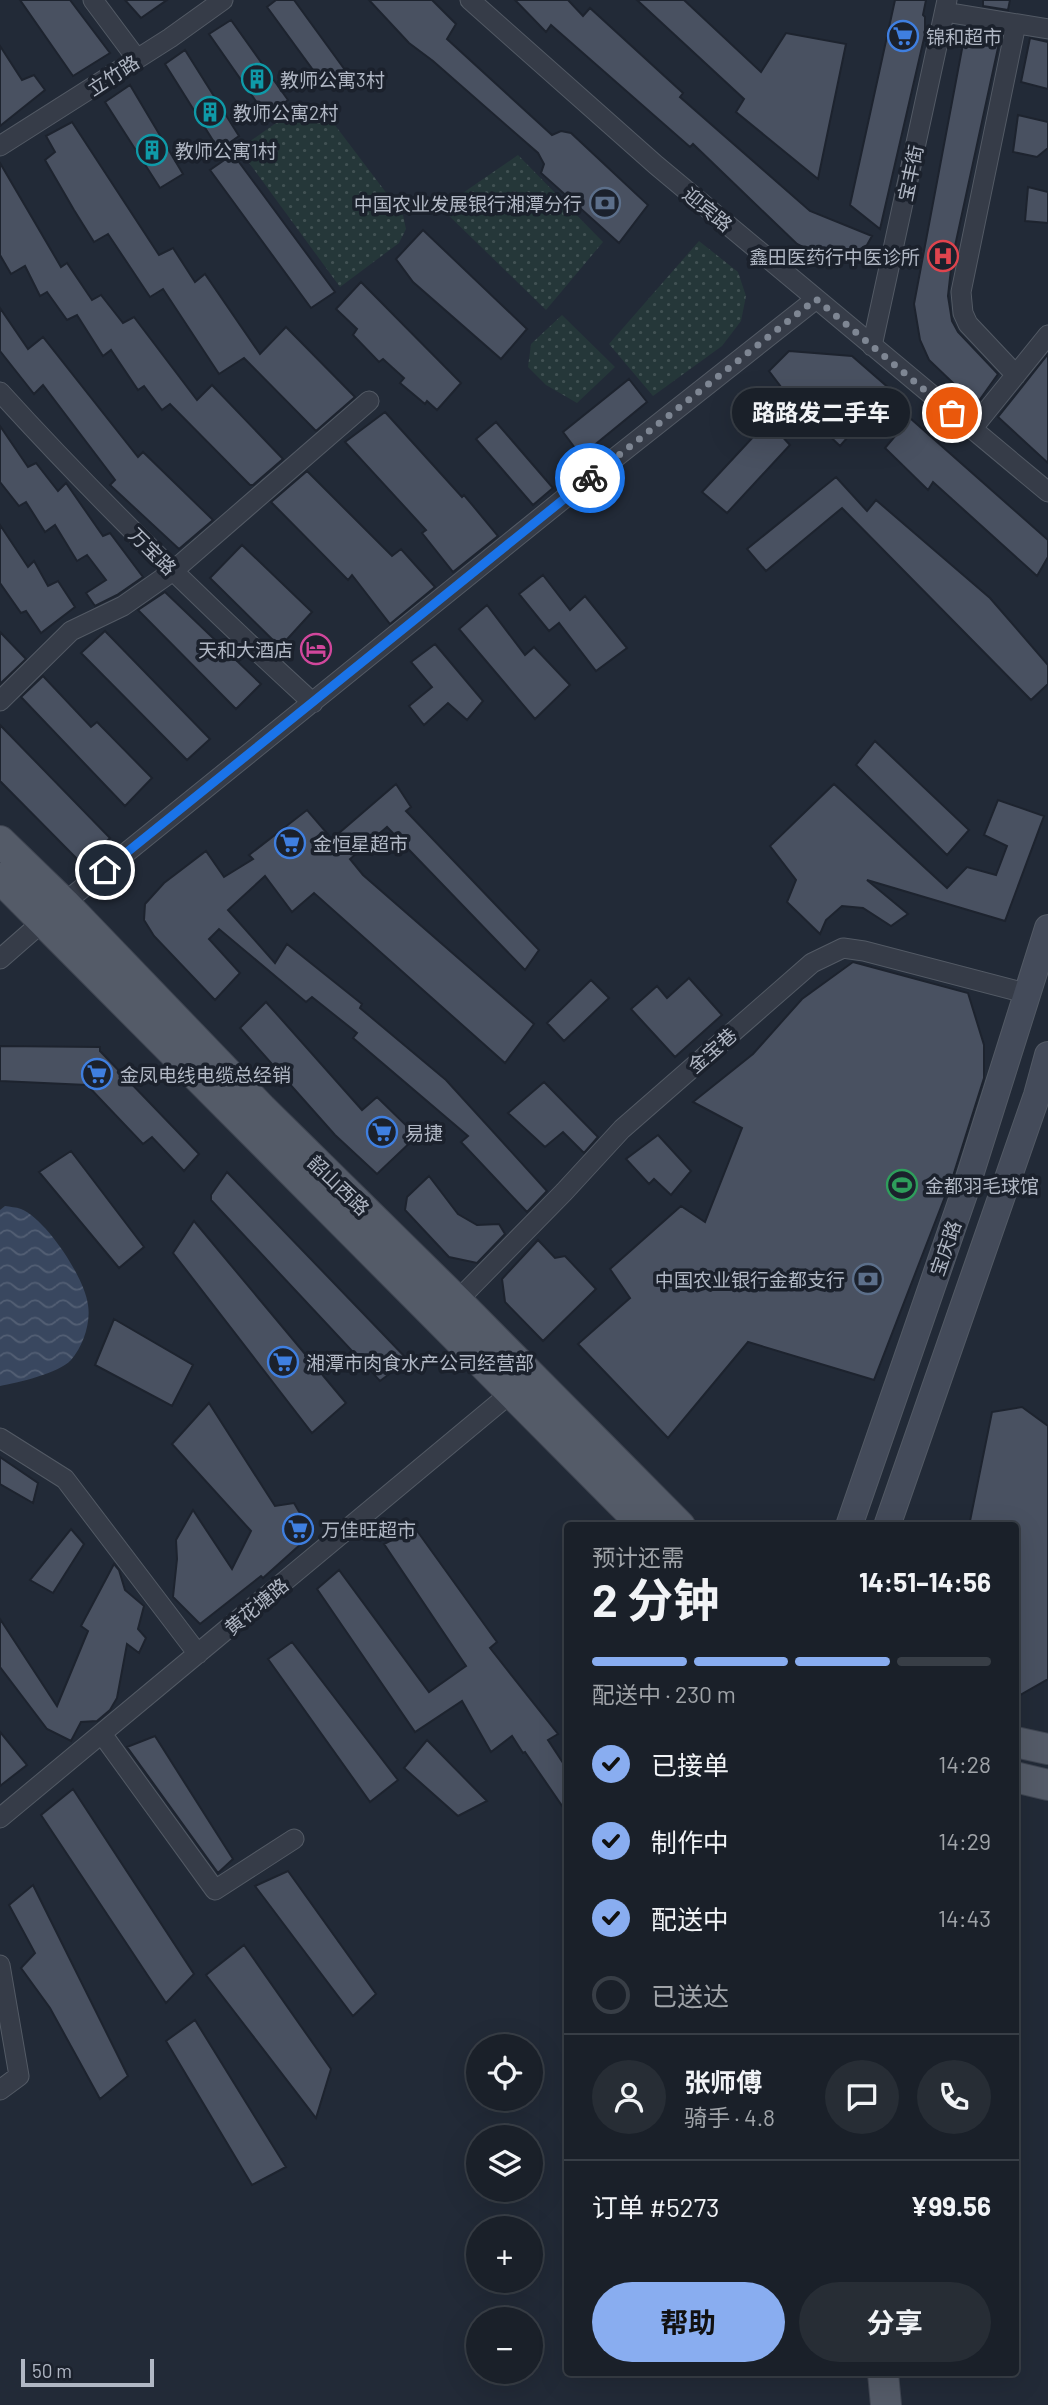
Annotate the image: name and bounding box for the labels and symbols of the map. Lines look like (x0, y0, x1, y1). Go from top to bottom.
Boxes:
supermarket icon: 锦和超市 (886, 19, 920, 53)
place label: 锦和超市 (926, 25, 1002, 48)
street label: 立竹路 (83, 50, 143, 100)
building icon: 教师公寓3村 (240, 62, 274, 96)
place label: 教师公寓3村 (280, 68, 385, 91)
building icon: 教师公寓2村 (193, 95, 227, 129)
place label: 教师公寓2村 (233, 101, 338, 124)
building icon: 教师公寓1村 (135, 133, 169, 167)
place label: 教师公寓1村 (175, 139, 277, 162)
street label: 宝丰街 (893, 143, 927, 203)
street label: 迎宾路 (679, 182, 737, 236)
bank icon: 中国农业发展银行湘潭分行 (588, 186, 622, 220)
place label: 中国农业发展银行湘潭分行 (354, 192, 582, 215)
hospital icon: 鑫田医药行中医诊所 (926, 239, 960, 273)
place label: 鑫田医药行中医诊所 (749, 245, 920, 268)
pin (922, 383, 982, 443)
callout: 路路发二手车 (732, 388, 910, 438)
courier (555, 443, 625, 513)
street label: 万宝路 (125, 523, 181, 579)
hotel icon: 天和大酒店 (299, 632, 333, 666)
place label: 天和大酒店 (198, 638, 293, 661)
supermarket icon: 金恒星超市 (273, 826, 307, 860)
place label: 金恒星超市 (313, 832, 408, 855)
pin (75, 840, 135, 900)
street label: 金宝巷 (683, 1023, 741, 1077)
supermarket icon: 金凤电线电缆总经销 (80, 1057, 114, 1091)
place label: 金凤电线电缆总经销 (120, 1063, 291, 1086)
supermarket icon: 易捷 (365, 1115, 399, 1149)
place label: 易捷 (405, 1121, 443, 1144)
street label: 韶山西路 (304, 1150, 374, 1220)
sports icon: 金都羽毛球馆 (885, 1168, 919, 1202)
place label: 金都羽毛球馆 (925, 1174, 1039, 1197)
street label: 宝庆路 (925, 1217, 965, 1279)
bank icon: 中国农业银行金都支行 (851, 1262, 885, 1296)
place label: 中国农业银行金都支行 (655, 1268, 845, 1291)
supermarket icon: 湘潭市肉食水产公司经营部 (266, 1345, 300, 1379)
place label: 湘潭市肉食水产公司经营部 (306, 1351, 534, 1374)
supermarket icon: 万佳旺超市 (281, 1512, 315, 1546)
place label: 万佳旺超市 (321, 1518, 416, 1541)
street label: 黄花塘路 (219, 1573, 293, 1639)
scale bar (21, 2356, 154, 2388)

